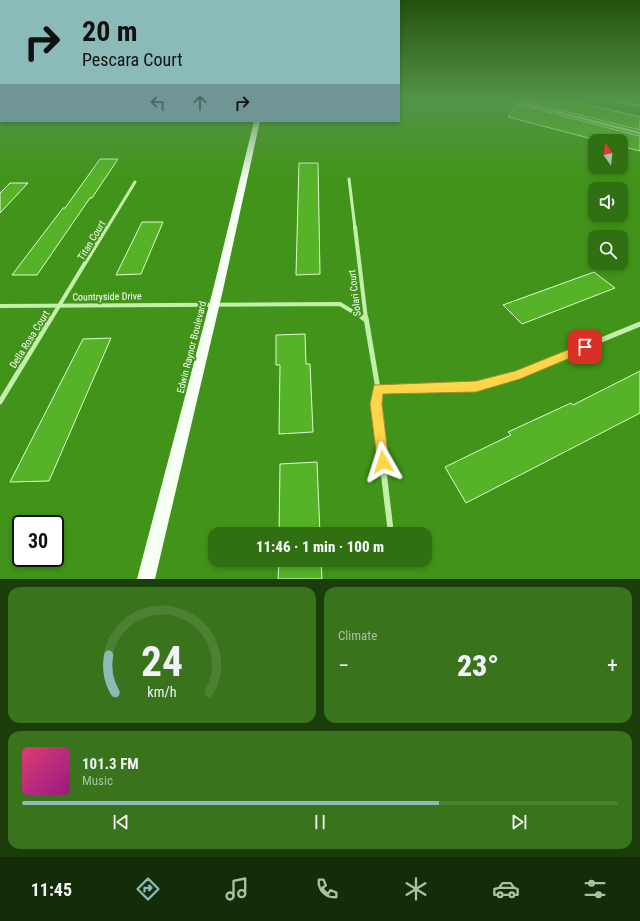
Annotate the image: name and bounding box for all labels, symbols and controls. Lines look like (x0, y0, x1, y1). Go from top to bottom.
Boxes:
text: 20 m (82, 15, 138, 48)
icon: right (16, 16, 68, 68)
text: Pescara Court (82, 49, 183, 70)
icon: left (147, 92, 169, 114)
icon: ahead (189, 92, 211, 114)
icon: right (231, 92, 253, 114)
north arrow (588, 134, 628, 174)
map controls (588, 134, 628, 270)
button: sound (588, 182, 628, 222)
street label: Titan Court (75, 218, 108, 262)
button: search (588, 230, 628, 270)
street label: Solari Court (346, 269, 363, 317)
street label: Countryside Drive (72, 290, 142, 303)
street label: Edwin Raynor Boulevard (175, 300, 208, 394)
street label: Della Rosa Court (7, 308, 52, 370)
pin (568, 330, 602, 364)
icon: arrive (574, 336, 596, 358)
position arrow (362, 441, 404, 483)
speed limit sign: 30 (12, 515, 64, 567)
text: 11:46 · 1 min · 100 m (256, 538, 384, 556)
text: Climate (338, 628, 377, 643)
text: 24 (141, 637, 183, 686)
text: 23° (457, 648, 499, 683)
text: − (338, 653, 349, 678)
text: + (607, 653, 618, 678)
text: km/h (147, 684, 177, 700)
text: 101.3 FM (82, 755, 139, 773)
text: Music (82, 773, 113, 788)
icon: previous (110, 811, 132, 833)
icon: pause (309, 811, 331, 833)
icon: next (508, 811, 530, 833)
icon: directions (134, 875, 162, 903)
icon: music (223, 875, 251, 903)
icon: phone (313, 875, 341, 903)
icon: climate (402, 875, 430, 903)
icon: car (492, 875, 520, 903)
icon: filters (581, 875, 609, 903)
text: 11:45 (31, 879, 72, 900)

